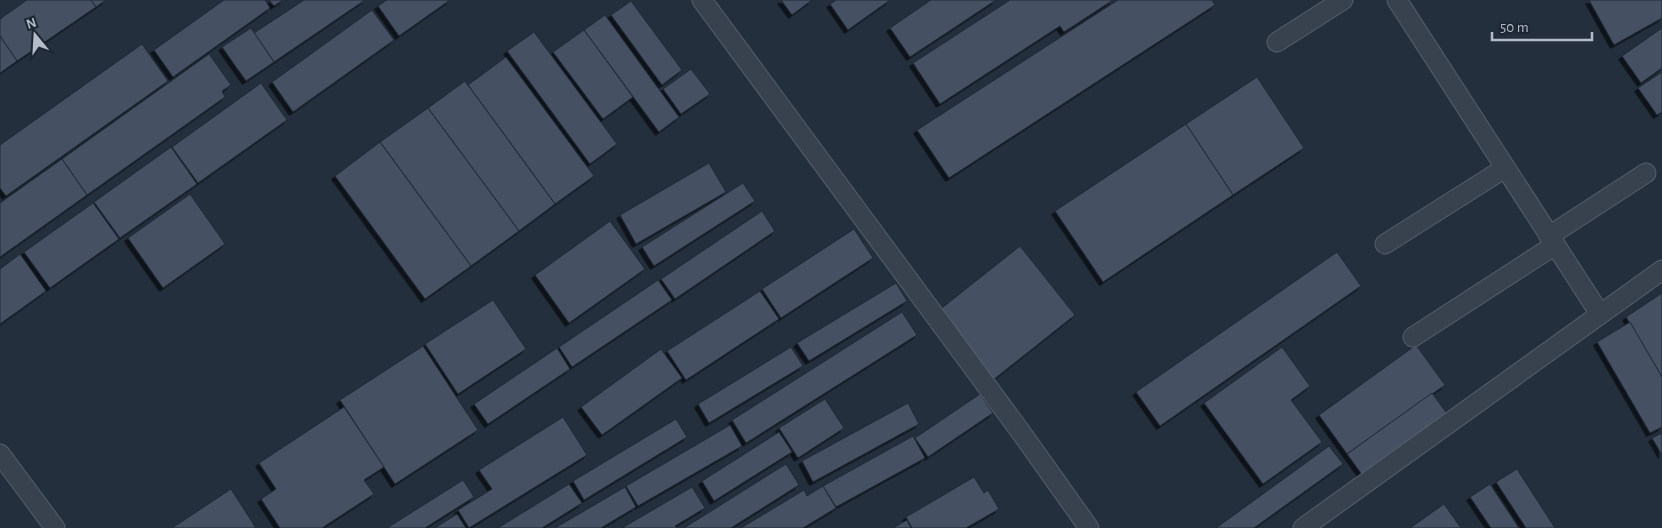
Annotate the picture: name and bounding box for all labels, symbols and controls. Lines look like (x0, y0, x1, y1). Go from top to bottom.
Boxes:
north arrow (10, 10, 60, 60)
scale bar (1492, 10, 1592, 42)
text: N (24, 15, 38, 32)
text: 50 m (1500, 20, 1529, 35)

